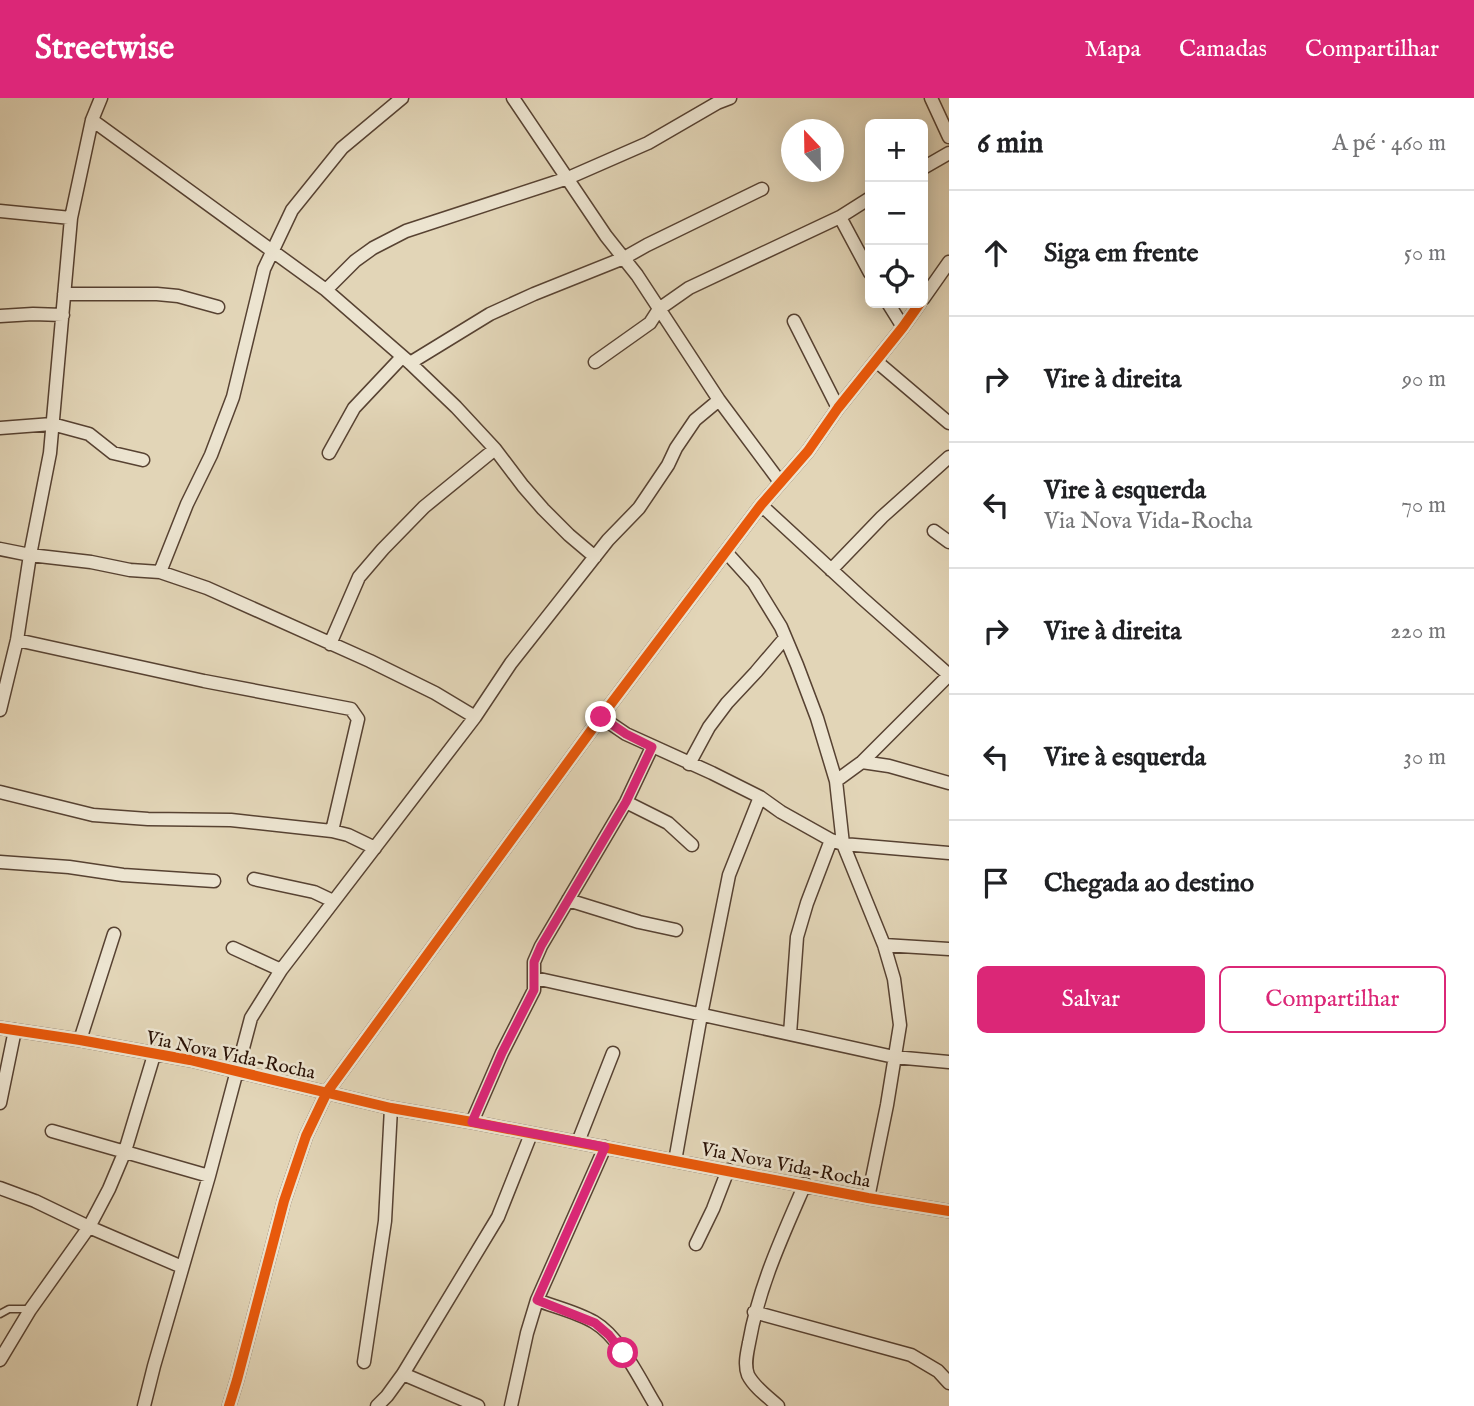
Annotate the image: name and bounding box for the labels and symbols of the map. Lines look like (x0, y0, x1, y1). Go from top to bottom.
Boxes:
north arrow (781, 119, 844, 182)
route end (585, 701, 616, 732)
street label: Via Nova Vida-Rocha (143, 1026, 318, 1086)
street label: Via Nova Vida-Rocha (698, 1138, 873, 1194)
route start (607, 1337, 638, 1368)

